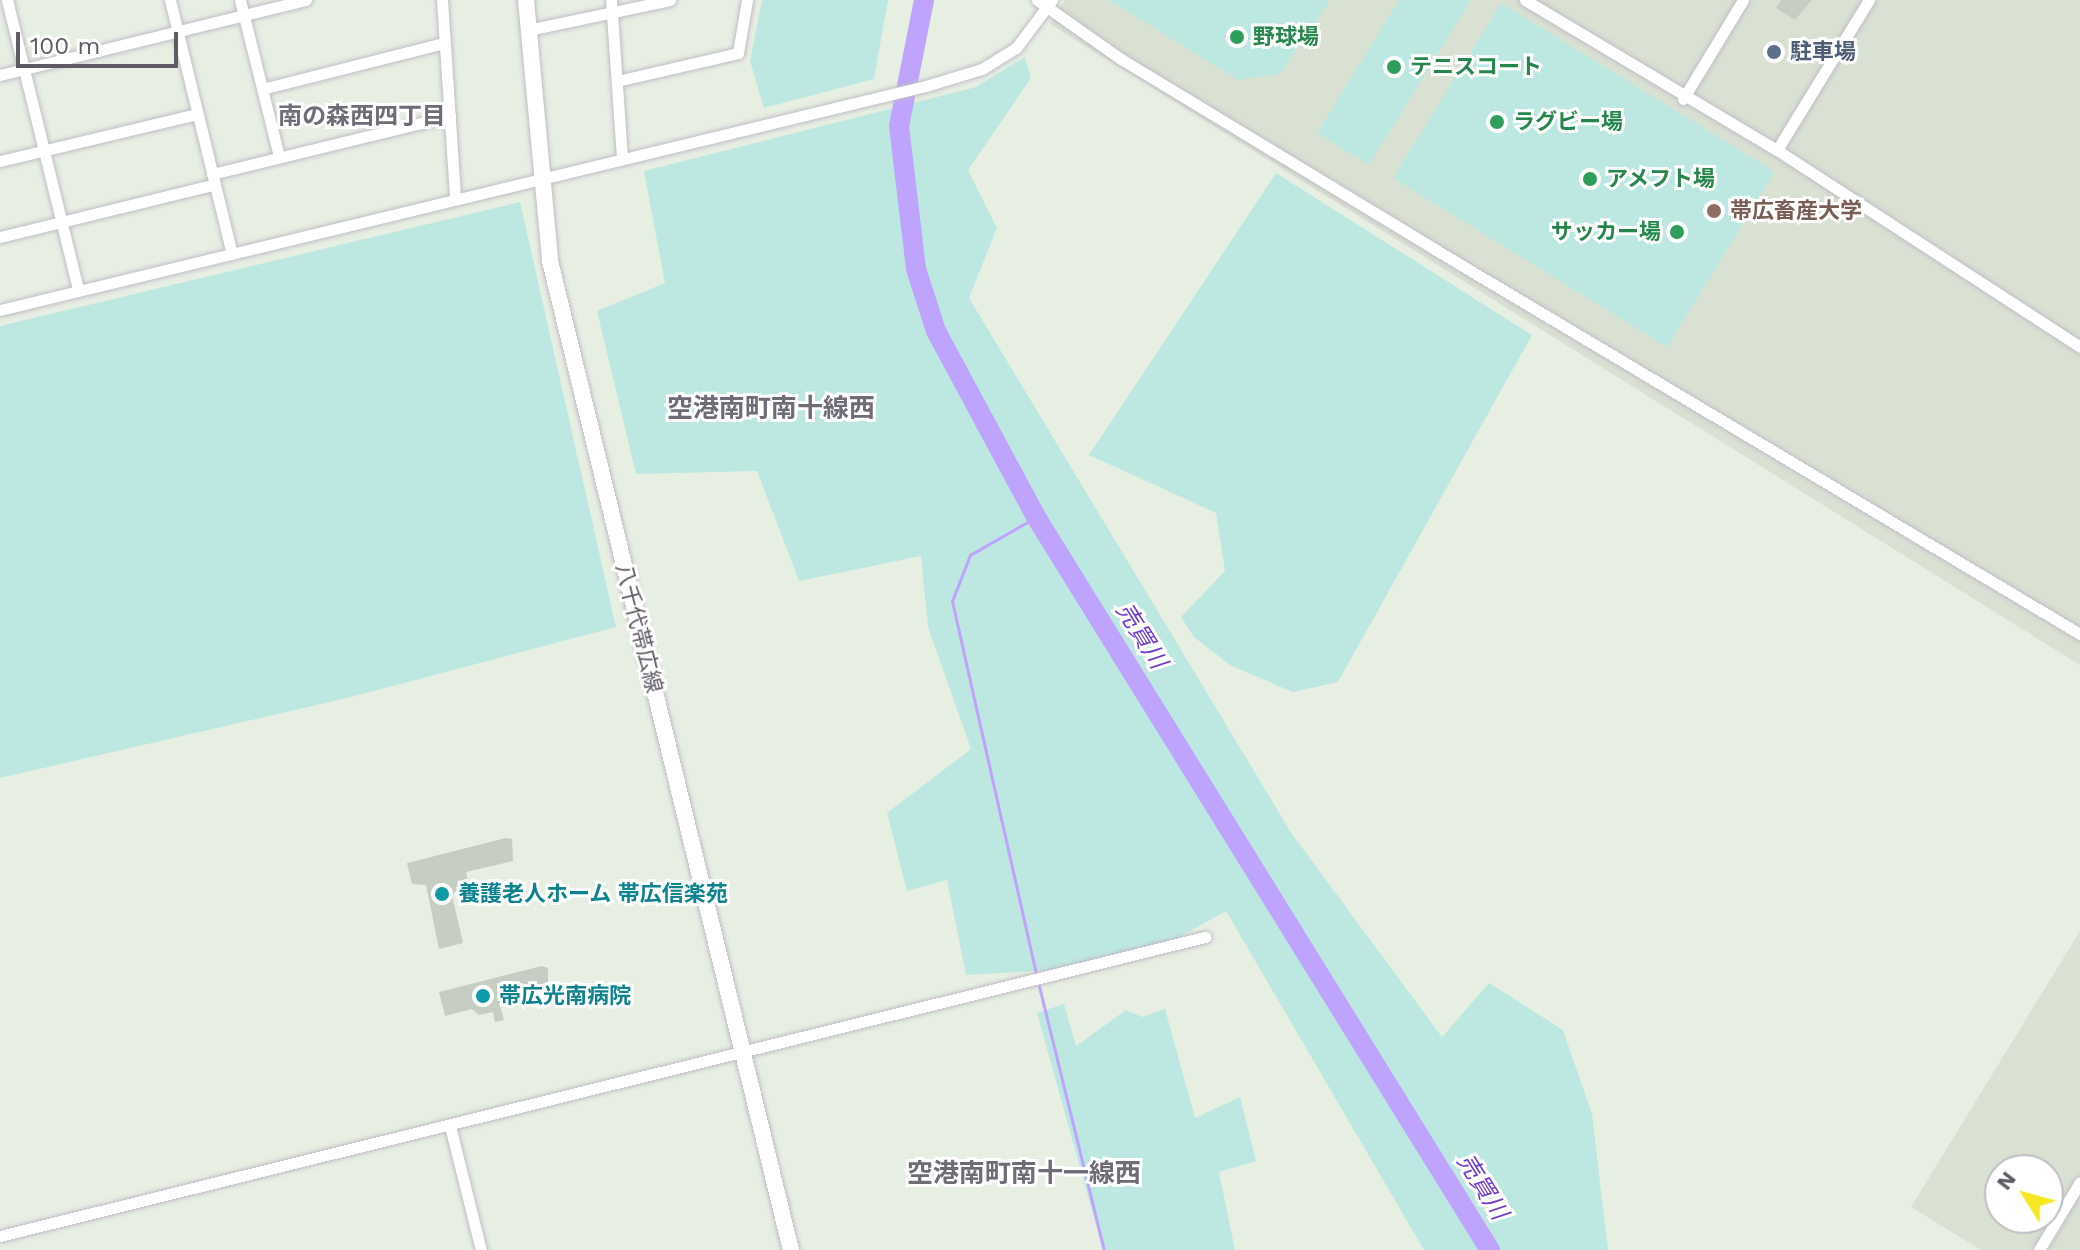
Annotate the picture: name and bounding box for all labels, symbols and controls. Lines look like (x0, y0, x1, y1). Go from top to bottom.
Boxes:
scale bar (20, 16, 182, 66)
place label: 野球場 (1253, 24, 1319, 50)
marker: 野球場 (1228, 28, 1246, 46)
text: 100 m (30, 32, 100, 60)
place label: 駐車場 (1790, 39, 1856, 65)
marker: 駐車場 (1765, 43, 1783, 61)
place label: テニスコート (1410, 54, 1542, 80)
marker: テニスコート (1385, 58, 1403, 76)
district label: 南の森西四丁目 (278, 103, 446, 131)
place label: ラグビー場 (1513, 109, 1623, 135)
marker: ラグビー場 (1488, 113, 1506, 131)
place label: アメフト場 (1606, 166, 1716, 192)
marker: アメフト場 (1581, 170, 1599, 188)
place label: 帯広畜産大学 (1730, 198, 1862, 224)
marker: 帯広畜産大学 (1705, 202, 1723, 220)
place label: サッカー場 (1551, 219, 1661, 245)
marker: サッカー場 (1668, 223, 1686, 241)
district label: 空港南町南十線西 (667, 393, 875, 425)
street label: 八千代帯広線 (610, 561, 668, 695)
water label: 売買川 (1110, 598, 1172, 674)
place label: 養護老人ホーム 帯広信楽苑 (458, 881, 728, 907)
marker: 養護老人ホーム 帯広信楽苑 (433, 885, 451, 903)
place label: 帯広光南病院 (499, 983, 631, 1009)
marker: 帯広光南病院 (474, 987, 492, 1005)
water label: 売買川 (1451, 1149, 1513, 1225)
north arrow (1984, 1154, 2064, 1234)
district label: 空港南町南十一線西 (907, 1158, 1141, 1190)
text: N (1991, 1166, 2021, 1194)

